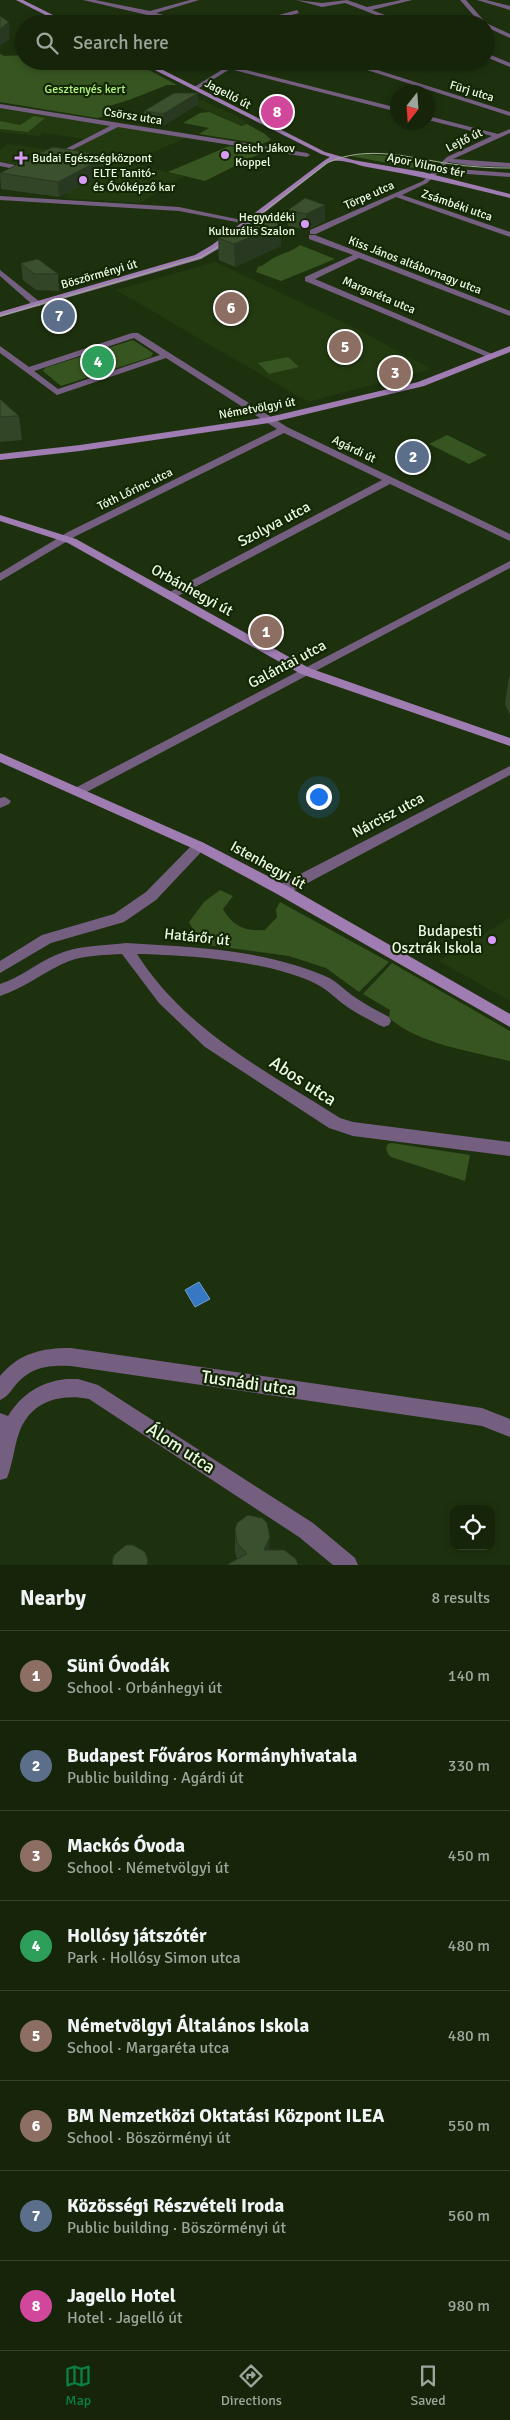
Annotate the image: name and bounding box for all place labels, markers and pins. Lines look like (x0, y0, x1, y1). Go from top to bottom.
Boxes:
pin: 8 (261, 93, 293, 131)
place label: Reich Jákov Koppel (235, 141, 295, 170)
marker: Reich Jákov Koppel (219, 149, 231, 161)
marker: Budai Egészségközpont (14, 151, 28, 165)
place label: Budai Egészségközpont (32, 151, 152, 166)
place label: ELTE Tanitó- és Óvóképző kar (93, 166, 176, 195)
marker: ELTE Tanitó- és Óvóképző kar (77, 174, 89, 186)
place label: Hegyvidéki Kulturális Szalon (208, 210, 295, 239)
marker: Hegyvidéki Kulturális Szalon (299, 218, 311, 230)
pin: 6 (215, 289, 247, 327)
pin: 7 (43, 297, 75, 335)
pin: 5 (329, 328, 361, 366)
pin: 4 (82, 343, 114, 381)
pin: 3 (379, 354, 411, 392)
pin: 2 (397, 438, 429, 476)
pin: 1 (250, 613, 282, 651)
place label: Budapesti Osztrák Iskola (392, 922, 482, 957)
marker: Budapesti Osztrák Iskola (486, 934, 498, 946)

